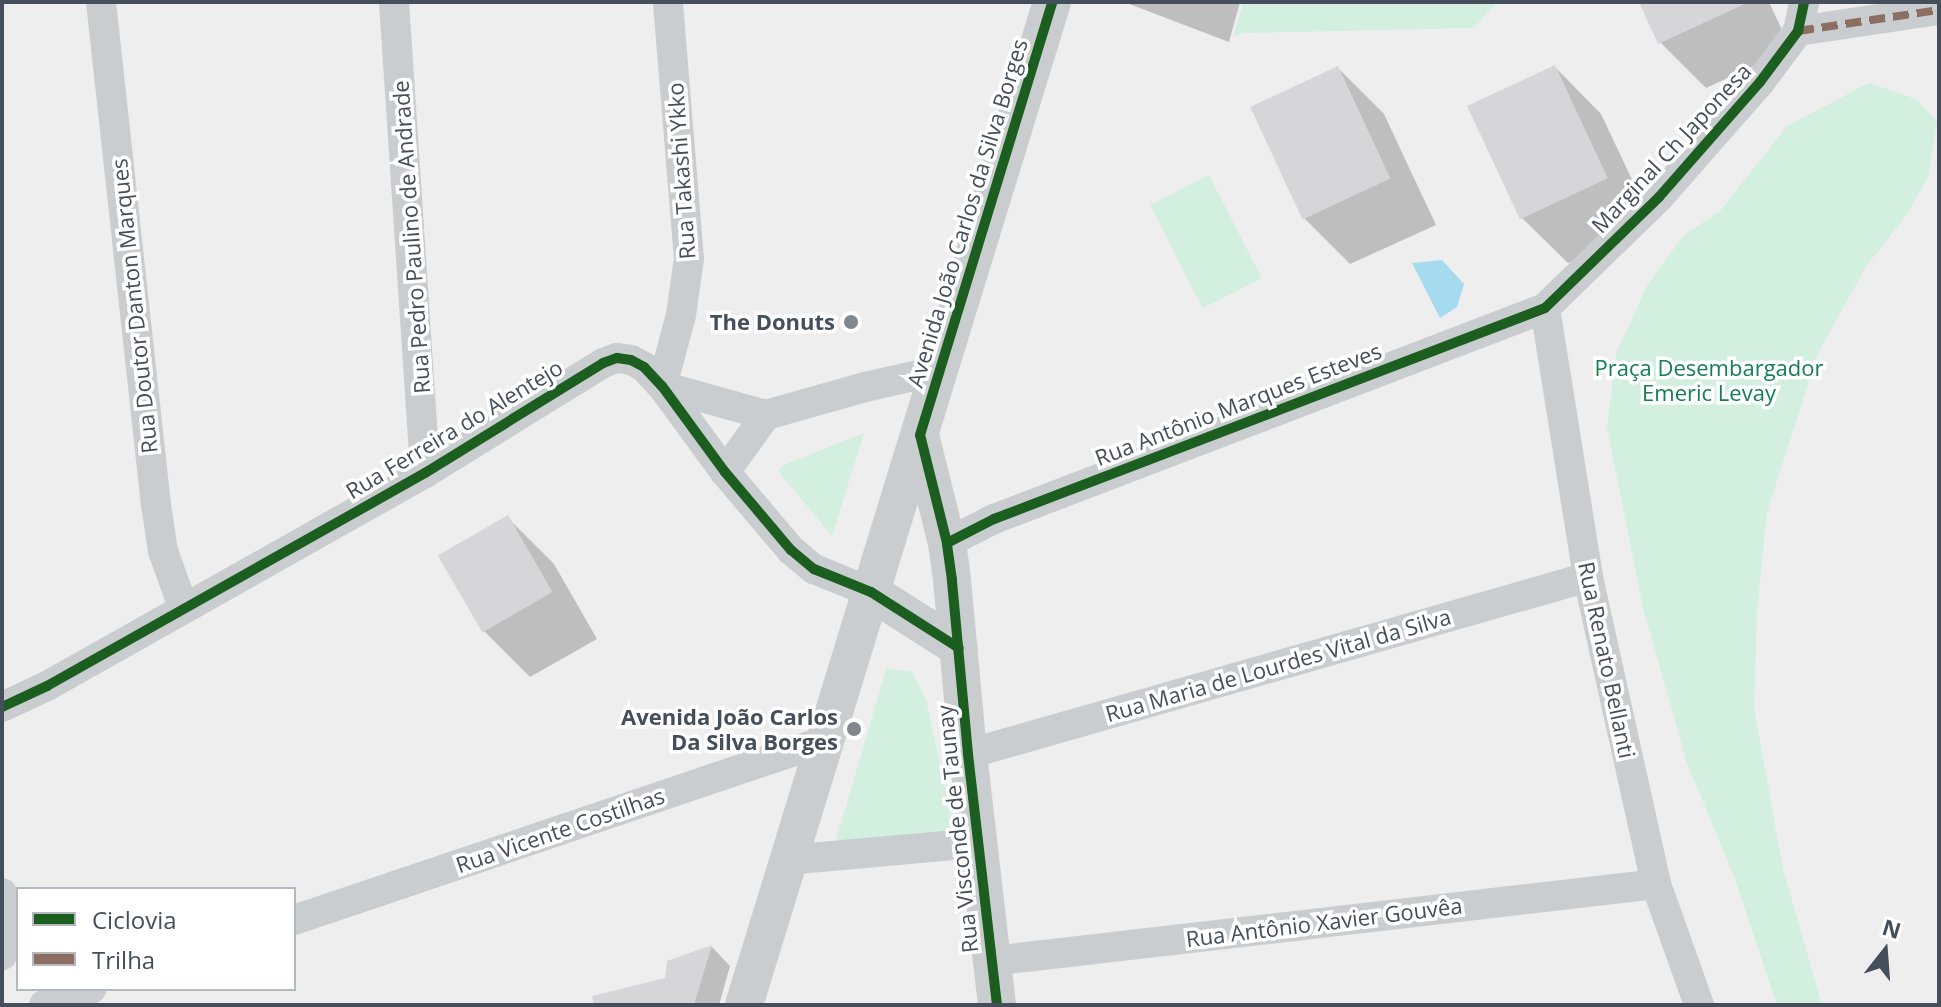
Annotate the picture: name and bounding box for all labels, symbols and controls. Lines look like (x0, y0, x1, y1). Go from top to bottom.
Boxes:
street label: Avenida João Carlos da Silva Borges (901, 36, 1033, 390)
street label: Marginal Ch Japonesa (1586, 58, 1756, 238)
street label: Rua Pedro Paulino de Andrade (387, 80, 435, 394)
street label: Rua Takashi Ykko (662, 82, 700, 260)
street label: Rua Doutor Danton Marques (105, 157, 163, 455)
place label: The Donuts (710, 309, 835, 335)
marker: The Donuts (842, 313, 860, 331)
street label: Rua Antônio Marques Esteves (1091, 337, 1385, 471)
street label: Rua Ferreira do Alentejo (341, 354, 567, 504)
park label: Praça Desembargador Emeric Levay (1595, 354, 1823, 406)
street label: Rua Renato Bellanti (1573, 559, 1641, 761)
street label: Rua Maria de Lourdes Vital da Silva (1102, 603, 1454, 727)
place label: Avenida João Carlos Da Silva Borges (621, 703, 838, 754)
street label: Rua Visconde de Taunay (931, 704, 983, 954)
marker: Avenida João Carlos Da Silva Borges (845, 720, 863, 738)
street label: Rua Vicente Costilhas (452, 782, 668, 878)
legend (16, 887, 296, 991)
street label: Rua Antônio Xavier Gouvêa (1184, 892, 1464, 952)
text: Ciclovia (92, 903, 177, 936)
north arrow (1845, 911, 1925, 991)
text: N (1879, 911, 1905, 945)
text: Trilha (92, 943, 155, 976)

